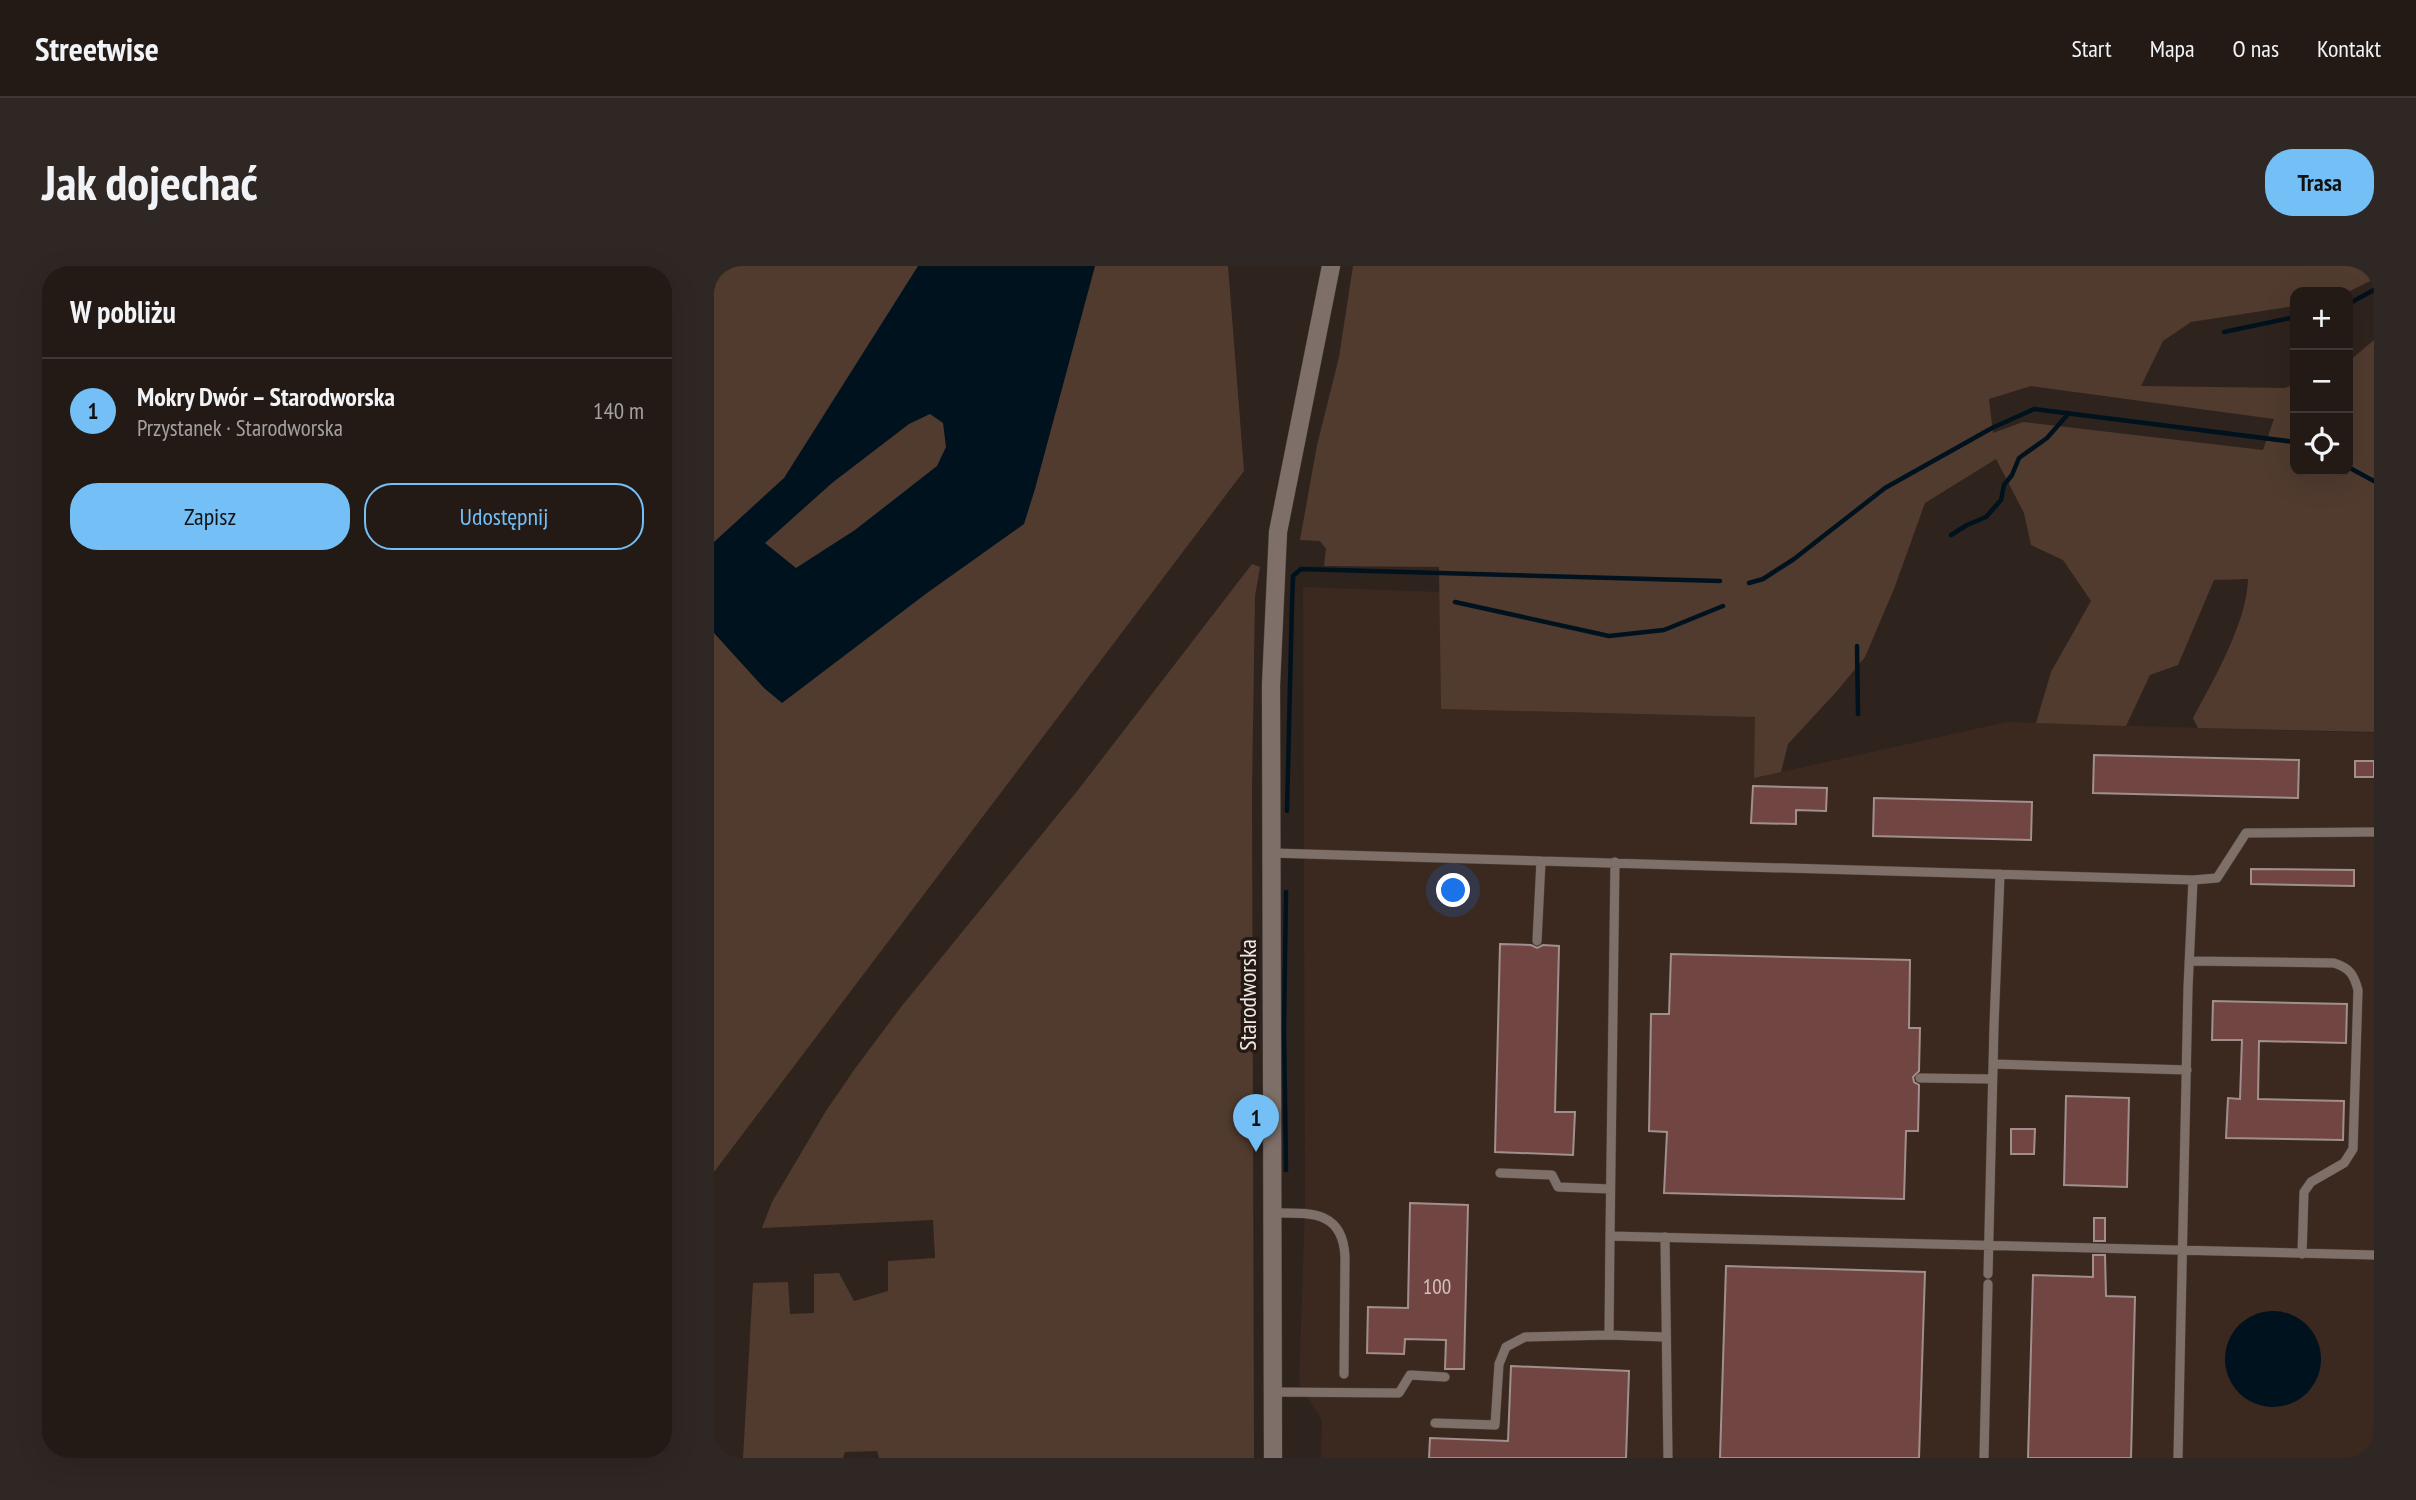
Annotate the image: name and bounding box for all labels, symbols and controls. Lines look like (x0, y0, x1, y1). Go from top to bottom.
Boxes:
text: Streetwise (35, 27, 159, 70)
text: Start (2071, 33, 2112, 64)
text: Mapa (2150, 33, 2195, 64)
text: O nas (2233, 33, 2279, 64)
text: Kontakt (2317, 33, 2381, 64)
button: Trasa (2265, 149, 2374, 216)
text: Jak dojechać (42, 150, 258, 214)
map controls (2290, 287, 2353, 476)
button: + (2290, 287, 2353, 350)
text: W pobliżu (70, 292, 176, 331)
button: − (2290, 350, 2353, 413)
text: Mokry Dwór – Starodworska (137, 380, 395, 413)
text: 1 (88, 396, 99, 425)
text: 140 m (593, 396, 644, 425)
text: Przystanek · Starodworska (137, 413, 343, 442)
button: locate (2290, 413, 2353, 476)
button: Zapisz (70, 483, 350, 550)
button: Udostępnij (364, 483, 644, 550)
your location (1436, 873, 1470, 907)
street label: Starodworska (1232, 939, 1263, 1051)
pin: 1 (1233, 1094, 1279, 1152)
house number: 100 (1423, 1273, 1451, 1300)

